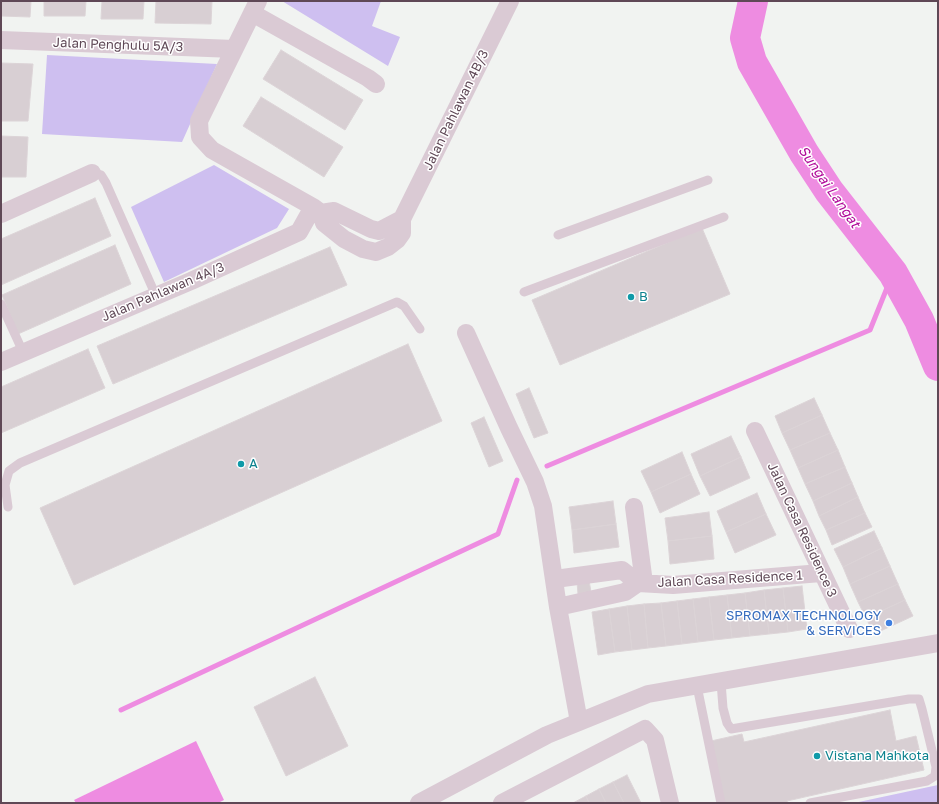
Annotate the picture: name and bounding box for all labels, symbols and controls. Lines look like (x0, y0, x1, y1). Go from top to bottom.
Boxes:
street label: Jalan Penghulu 5A/3 (53, 35, 183, 55)
street label: Jalan Pahlawan 4B/3 (420, 47, 492, 173)
water label: Sungai Langat (794, 143, 864, 231)
street label: Jalan Pahlawan 4A/3 (99, 259, 227, 325)
place label: B (639, 289, 648, 305)
marker: B (626, 292, 636, 302)
place label: A (249, 456, 258, 472)
marker: A (236, 459, 246, 469)
street label: Jalan Casa Residence 3 (764, 460, 840, 600)
street label: Jalan Casa Residence 1 (657, 567, 803, 591)
place label: SPROMAX TECHNOLOGY & SERVICES (726, 608, 881, 639)
marker: SPROMAX TECHNOLOGY & SERVICES (884, 618, 894, 628)
place label: Vistana Mahkota (825, 748, 929, 764)
marker: Vistana Mahkota (812, 751, 822, 761)

